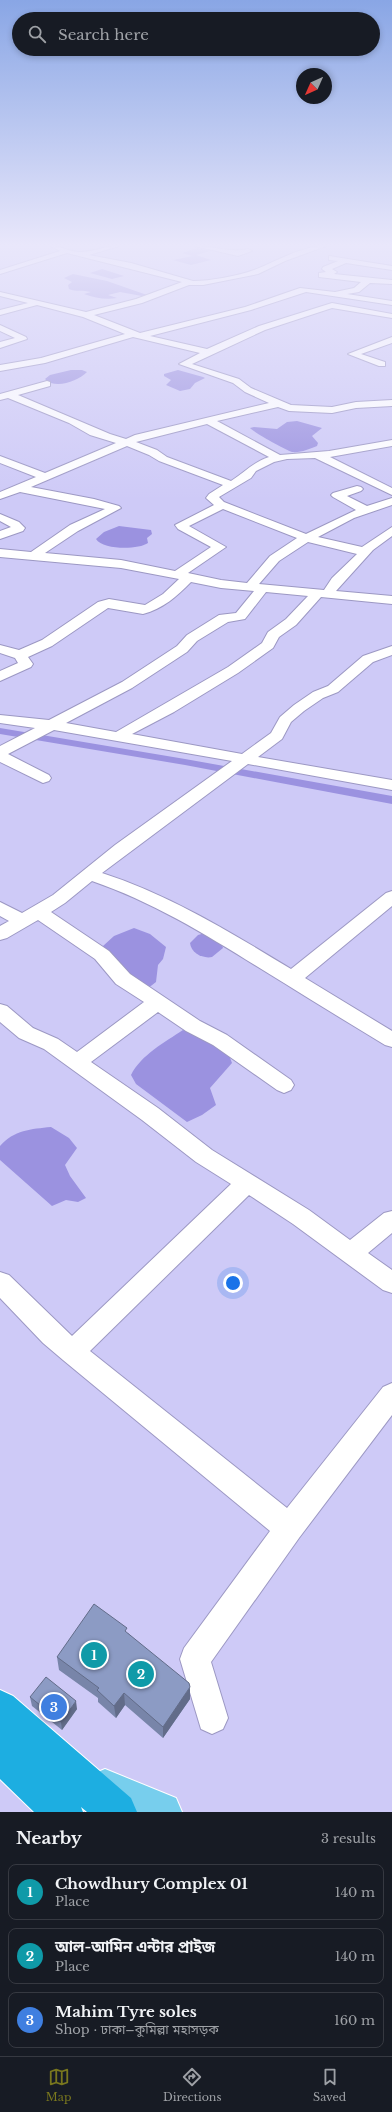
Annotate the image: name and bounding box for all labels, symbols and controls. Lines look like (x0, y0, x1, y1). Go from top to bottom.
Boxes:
search box (12, 12, 380, 56)
icon: search (26, 23, 48, 45)
text: Search here (58, 25, 149, 44)
north arrow (296, 68, 332, 104)
your location (223, 1273, 243, 1293)
pin: 1 (81, 1640, 107, 1670)
pin: 2 (128, 1659, 154, 1689)
pin: 3 (41, 1692, 67, 1722)
text: Nearby (16, 1828, 82, 1849)
text: 3 results (321, 1830, 376, 1847)
text: Chowdhury Complex 01 (55, 1874, 248, 1893)
text: 1 (27, 1884, 33, 1901)
text: 140 m (335, 1884, 375, 1901)
text: Place (55, 1893, 90, 1910)
text: আল-আমিন এন্টার প্রাইজ (55, 1937, 215, 1956)
text: 2 (26, 1948, 34, 1965)
text: 140 m (335, 1948, 375, 1965)
text: Place (55, 1958, 90, 1975)
text: Mahim Tyre soles (55, 2002, 197, 2021)
text: 3 (26, 2012, 34, 2029)
text: 160 m (334, 2012, 375, 2029)
text: Shop · ঢাকা–কুমিল্লা মহাসড়ক (55, 2021, 219, 2038)
tab: Map (46, 2066, 71, 2104)
tab: Directions (163, 2066, 221, 2104)
tab: Saved (313, 2066, 346, 2104)

